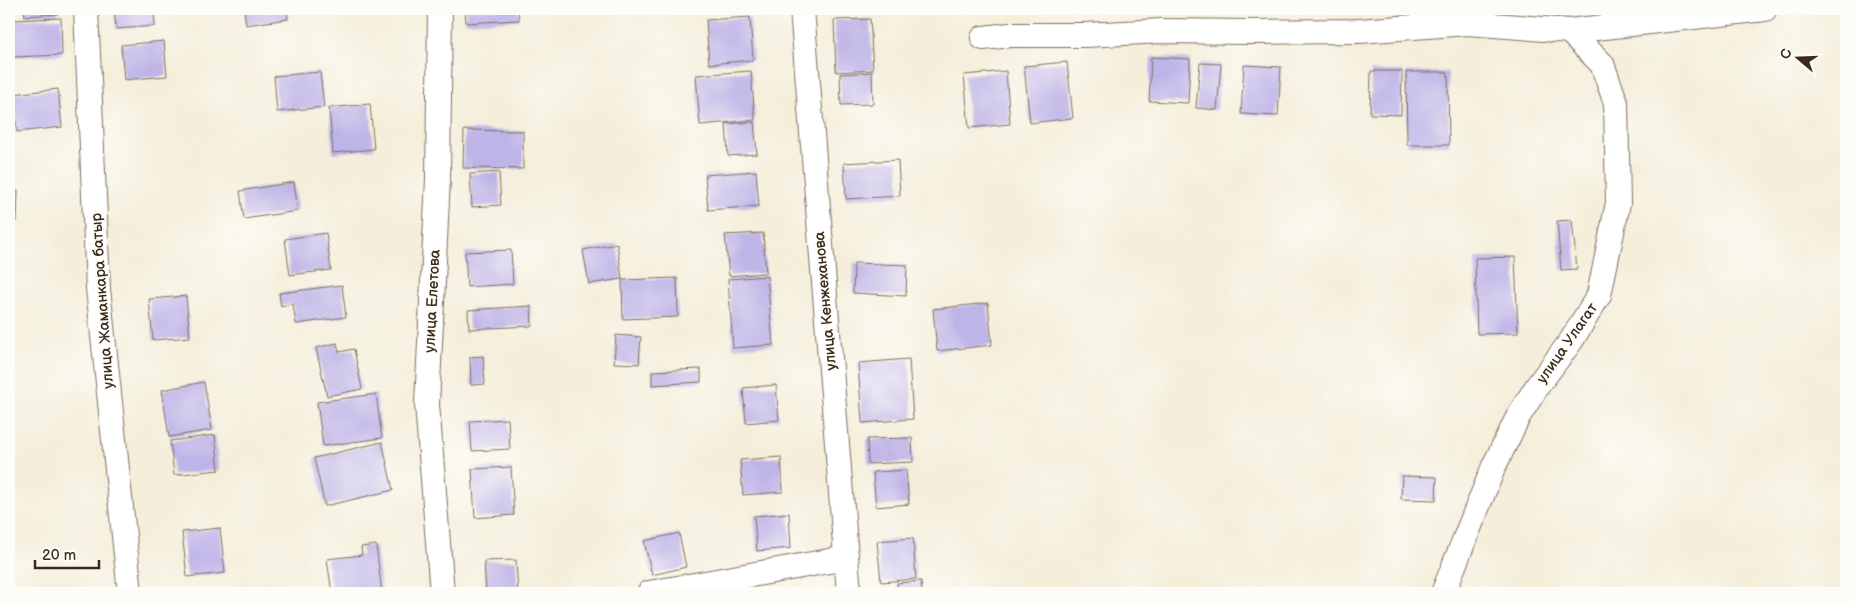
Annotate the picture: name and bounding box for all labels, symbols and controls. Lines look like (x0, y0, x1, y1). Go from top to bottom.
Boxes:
north arrow (1772, 32, 1822, 82)
text: С (1777, 46, 1796, 61)
street label: улица Жаманкара батыр (87, 212, 118, 389)
street label: улица Кенжеханова (810, 231, 841, 371)
street label: улица Елетова (420, 249, 445, 353)
street label: улица Улагат (1533, 299, 1602, 387)
scale bar (35, 537, 99, 569)
text: 20 m (42, 546, 76, 565)

